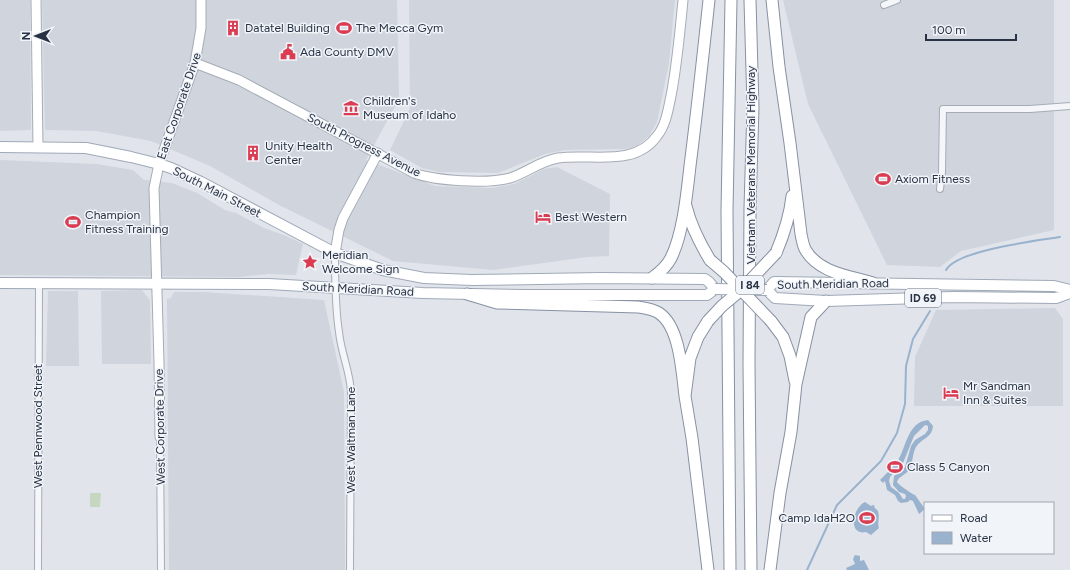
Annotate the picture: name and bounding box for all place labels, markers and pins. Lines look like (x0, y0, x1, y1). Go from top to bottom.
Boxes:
building icon: Datatel Building (224, 19, 242, 37)
sports icon: The Mecca Gym (335, 19, 353, 37)
place label: Datatel Building (245, 21, 330, 35)
place label: The Mecca Gym (356, 21, 443, 35)
public building icon: Ada County DMV (279, 43, 297, 61)
place label: Ada County DMV (300, 45, 394, 59)
place label: Children's Museum of Idaho (363, 94, 456, 122)
museum icon: Children's Museum of Idaho (342, 99, 360, 117)
place label: Unity Health Center (265, 139, 333, 167)
building icon: Unity Health Center (244, 144, 262, 162)
sports icon: Axiom Fitness (874, 170, 892, 188)
place label: Axiom Fitness (895, 172, 970, 186)
place label: Champion Fitness Training (85, 208, 168, 236)
hotel icon: Best Western (534, 208, 552, 226)
place label: Best Western (555, 210, 627, 224)
sports icon: Champion Fitness Training (64, 213, 82, 231)
place label: Meridian Welcome Sign (322, 248, 400, 276)
place icon: Meridian Welcome Sign (301, 253, 319, 271)
place label: Mr Sandman Inn & Suites (963, 379, 1031, 407)
hotel icon: Mr Sandman Inn & Suites (942, 384, 960, 402)
sports icon: Class 5 Canyon (886, 458, 904, 476)
place label: Class 5 Canyon (907, 460, 990, 474)
sports icon: Camp IdaH2O (858, 509, 876, 527)
place label: Camp IdaH2O (779, 511, 855, 525)

